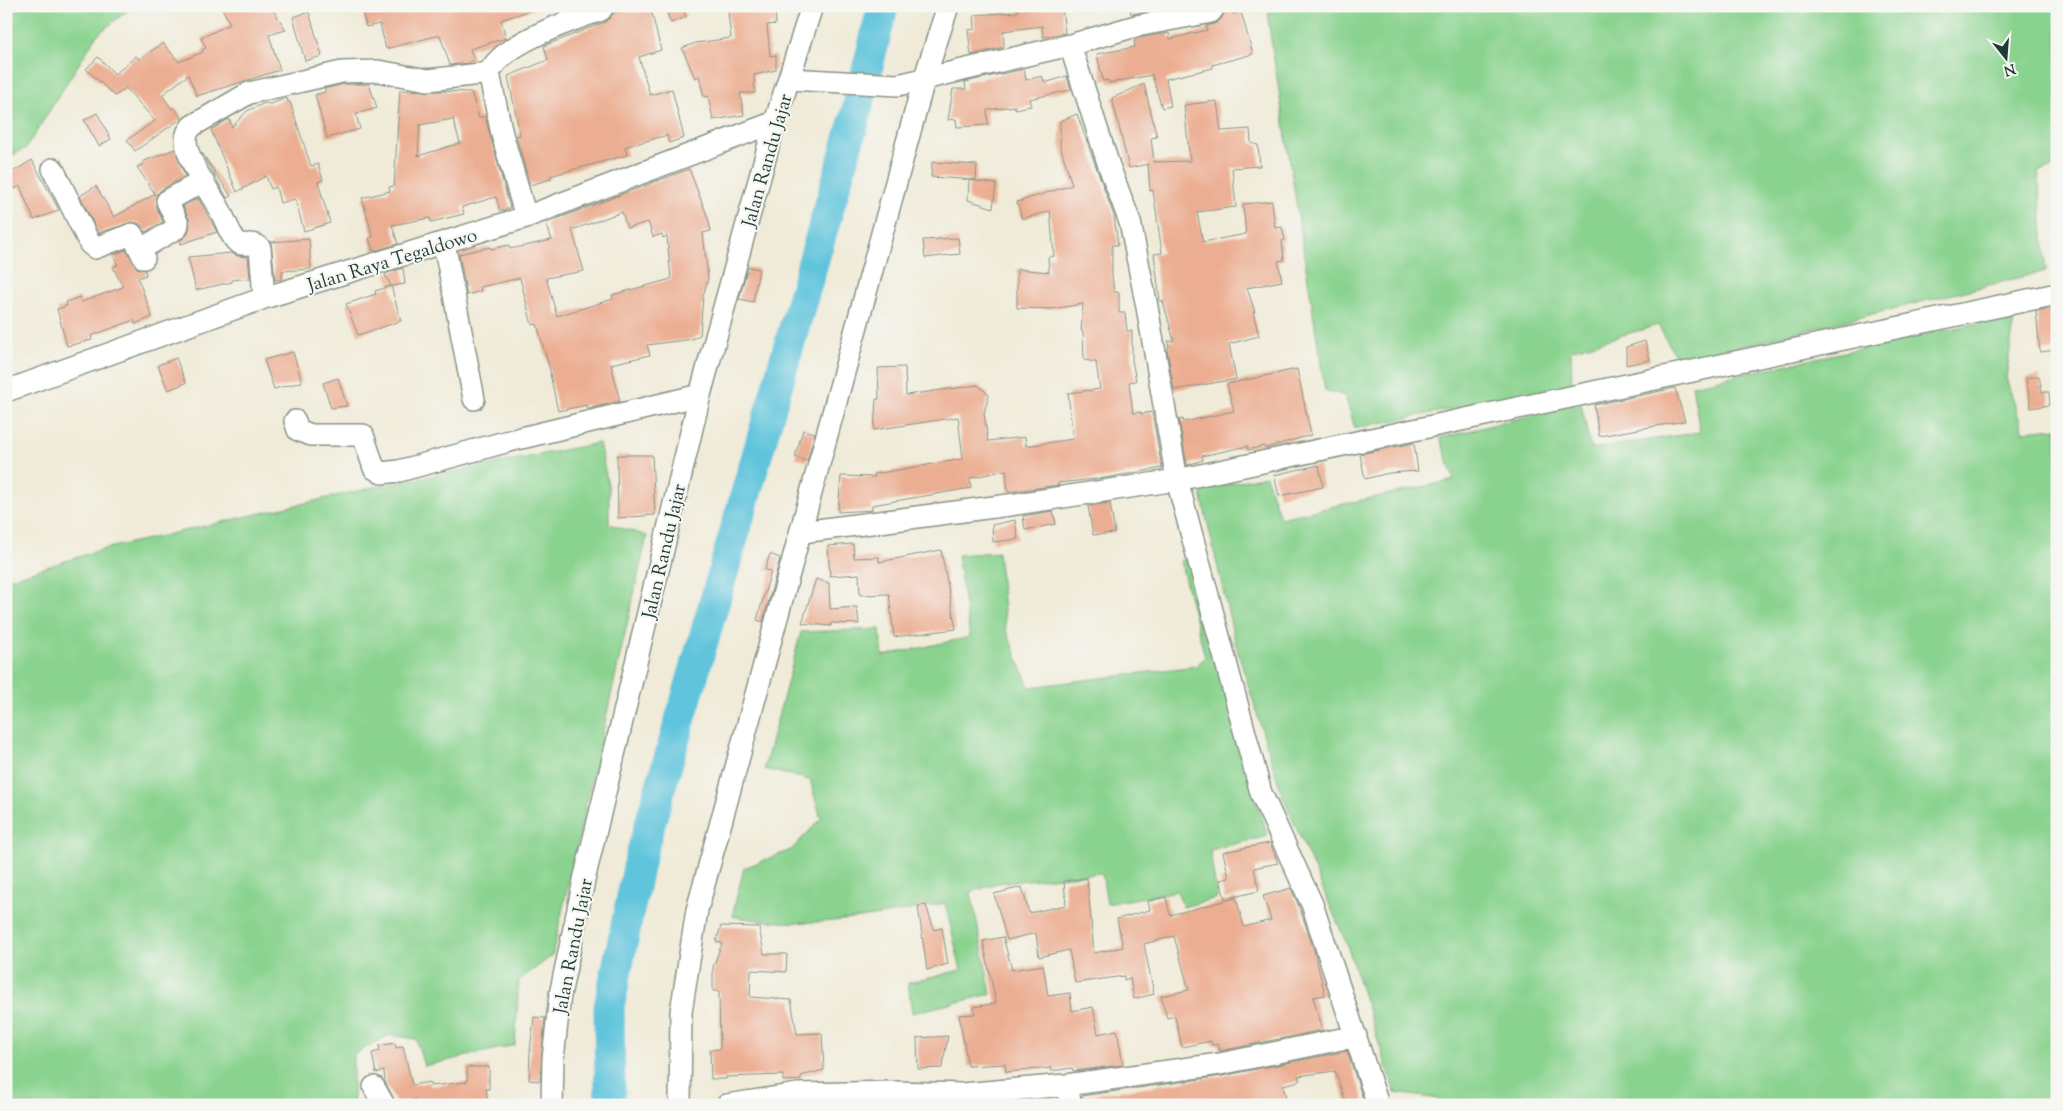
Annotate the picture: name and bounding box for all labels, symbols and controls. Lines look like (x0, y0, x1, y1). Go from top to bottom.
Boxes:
north arrow (1980, 32, 2030, 82)
text: N (2001, 57, 2017, 80)
street label: Jalan Randu Jajar (736, 91, 800, 231)
street label: Jalan Raya Tegaldowo (304, 223, 481, 300)
street label: Jalan Randu Jajar (637, 482, 694, 623)
street label: Jalan Randu Jajar (548, 876, 601, 1018)

